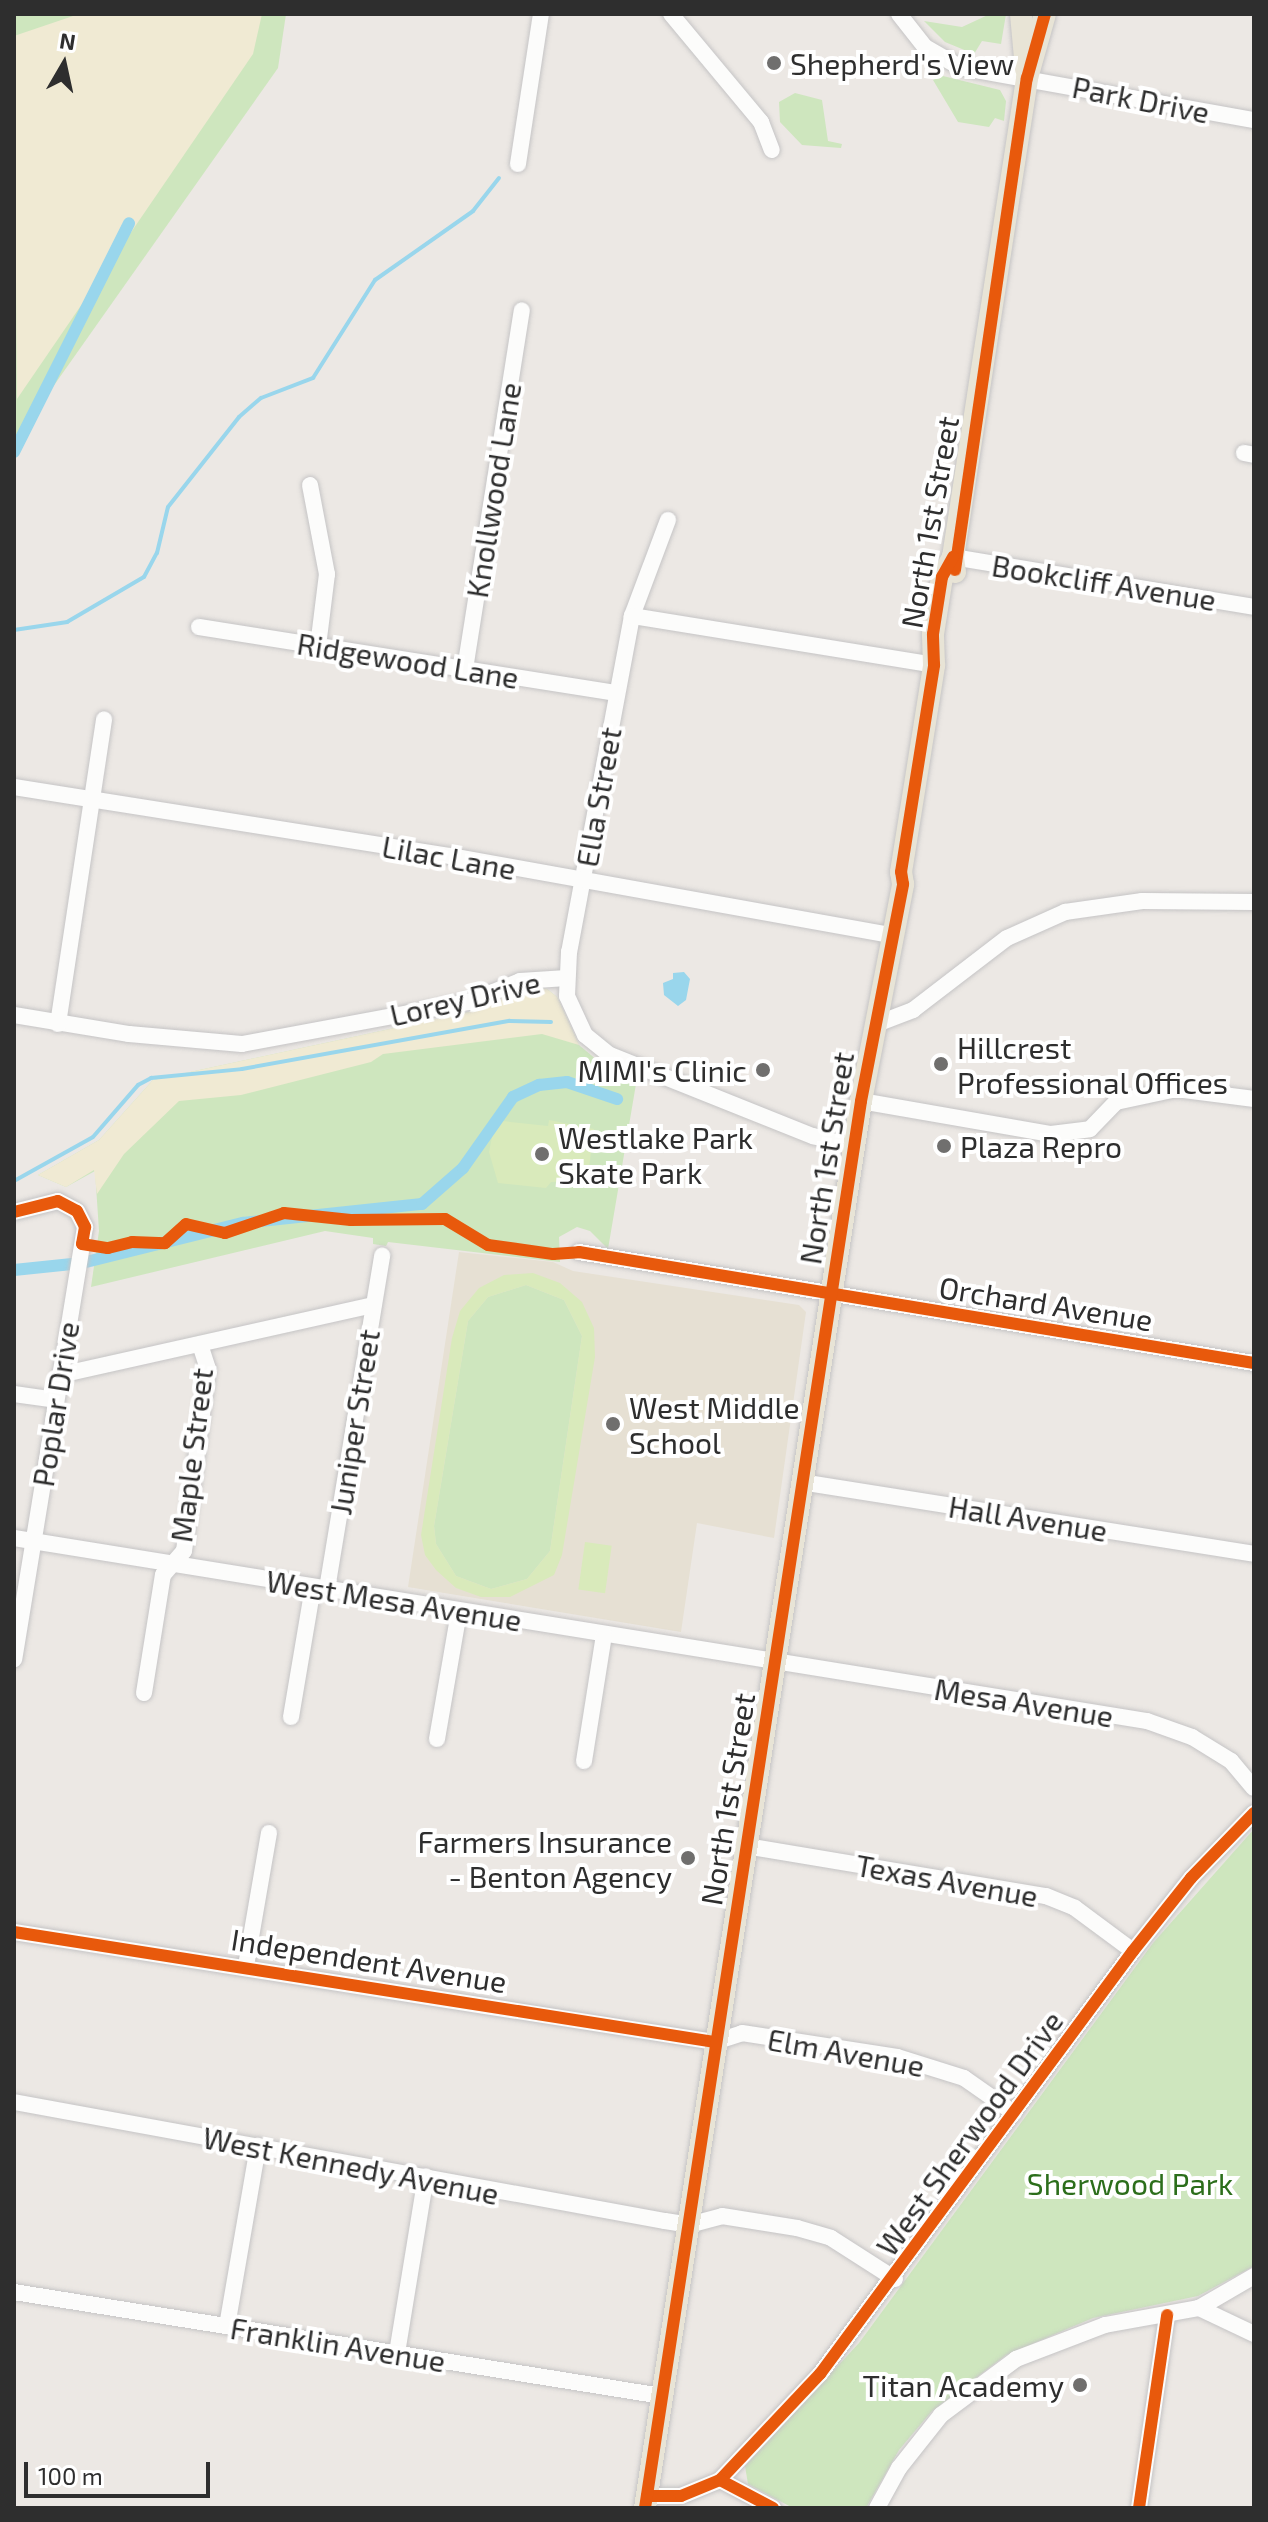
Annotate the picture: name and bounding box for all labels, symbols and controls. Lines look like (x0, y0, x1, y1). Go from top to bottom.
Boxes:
north arrow (24, 24, 104, 104)
text: N (58, 26, 78, 54)
place label: Shepherd's View (790, 45, 1015, 81)
marker: Shepherd's View (765, 54, 783, 72)
street label: Park Drive (1069, 68, 1213, 130)
street label: Knollwood Lane (458, 380, 528, 600)
street label: North 1st Street (893, 413, 965, 631)
street label: Bookcliff Avenue (989, 546, 1219, 618)
street label: Ridgewood Lane (295, 625, 521, 695)
street label: Ella Street (568, 724, 628, 870)
street label: Lilac Lane (379, 828, 519, 886)
street label: Lorey Drive (386, 963, 544, 1033)
place label: Hillcrest Professional Offices (957, 1029, 1229, 1100)
street label: North 1st Street (791, 1049, 861, 1267)
place label: MIMI's Clinic (577, 1052, 747, 1088)
marker: Hillcrest Professional Offices (932, 1055, 950, 1073)
marker: MIMI's Clinic (754, 1061, 772, 1079)
place label: Westlake Park Skate Park (558, 1119, 753, 1190)
place label: Plaza Repro (960, 1128, 1122, 1164)
marker: Plaza Repro (935, 1137, 953, 1155)
marker: Westlake Park Skate Park (533, 1145, 551, 1163)
street label: Orchard Avenue (936, 1268, 1156, 1338)
street label: Poplar Drive (24, 1319, 86, 1489)
street label: Juniper Street (322, 1326, 386, 1518)
street label: Maple Street (162, 1366, 220, 1544)
place label: West Middle School (629, 1389, 800, 1460)
marker: West Middle School (604, 1415, 622, 1433)
street label: Hall Avenue (945, 1488, 1111, 1548)
street label: West Mesa Avenue (263, 1562, 525, 1638)
street label: Mesa Avenue (932, 1670, 1116, 1734)
street label: North 1st Street (692, 1690, 762, 1908)
place label: Farmers Insurance - Benton Agency (418, 1823, 672, 1894)
street label: Texas Avenue (853, 1846, 1041, 1914)
marker: Farmers Insurance - Benton Agency (679, 1849, 697, 1867)
street label: Independent Avenue (228, 1920, 510, 2000)
street label: West Sherwood Drive (868, 2004, 1070, 2262)
street label: Elm Avenue (764, 2020, 928, 2084)
street label: West Kennedy Avenue (199, 2119, 503, 2211)
park label: Sherwood Park (1027, 2165, 1233, 2201)
street label: Franklin Avenue (228, 2309, 448, 2379)
place label: Titan Academy (862, 2367, 1064, 2403)
marker: Titan Academy (1071, 2376, 1089, 2394)
scale bar (28, 2446, 214, 2496)
text: 100 m (38, 2461, 103, 2490)

